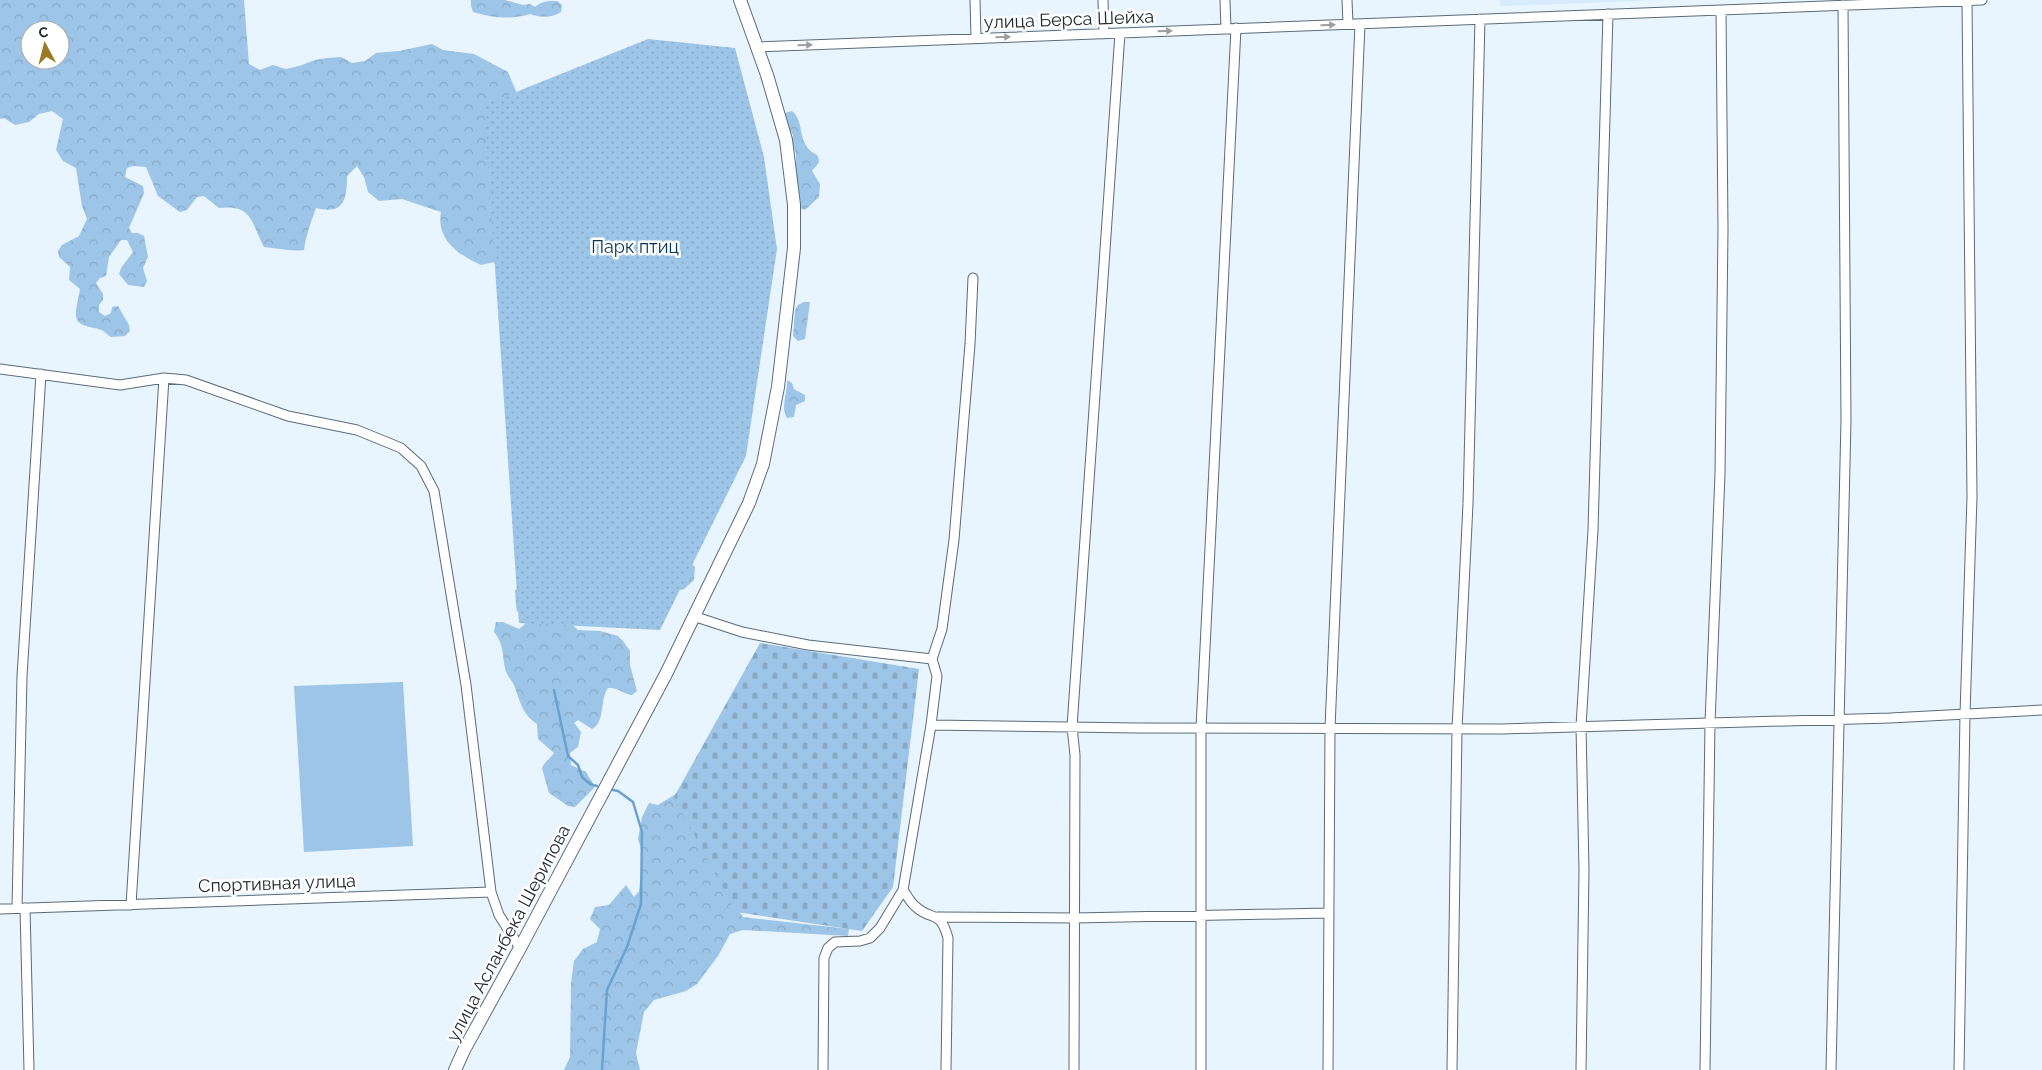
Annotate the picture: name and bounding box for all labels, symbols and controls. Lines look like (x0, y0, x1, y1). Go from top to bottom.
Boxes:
street label: улица Берса Шейха (984, 6, 1154, 32)
north arrow (20, 20, 70, 70)
one-way arrow (1320, 21, 1336, 29)
text: С (38, 24, 50, 41)
one-way arrow (1157, 27, 1173, 35)
one-way arrow (995, 33, 1011, 41)
one-way arrow (798, 41, 814, 49)
park label: Парк птиц (591, 236, 679, 257)
street label: улица Асланбека Шерипова (442, 821, 574, 1045)
street label: Спортивная улица (198, 870, 356, 896)

